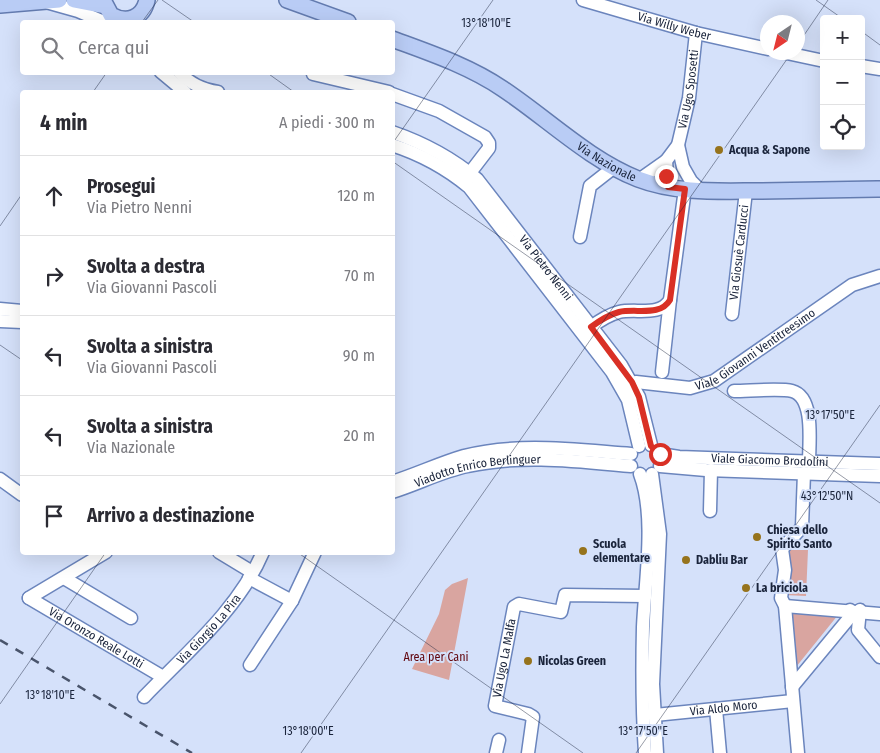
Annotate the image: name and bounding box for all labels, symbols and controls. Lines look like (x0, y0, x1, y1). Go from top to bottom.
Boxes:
street label: Via Willy Weber (636, 9, 713, 43)
north arrow (760, 15, 805, 60)
map controls (820, 15, 865, 150)
button: + (820, 15, 865, 60)
text: 13°18'10"E (461, 16, 511, 30)
search box (20, 20, 395, 75)
icon: search (38, 34, 66, 62)
text: Cerca qui (78, 36, 149, 59)
street label: Via Ugo Sposetti (675, 49, 701, 130)
button: − (820, 60, 865, 105)
button: locate (820, 105, 865, 150)
text: 4 min (40, 110, 88, 136)
text: A piedi · 300 m (279, 113, 375, 132)
street label: Via Nazionale (574, 139, 638, 184)
place label: Acqua & Sapone (728, 143, 810, 157)
marker: Acqua & Sapone (713, 144, 725, 156)
route end (655, 165, 678, 188)
text: Prosegui (87, 175, 156, 198)
icon: ahead (40, 182, 68, 210)
text: 120 m (337, 186, 375, 205)
text: Via Pietro Nenni (87, 198, 192, 217)
street label: Via Giosuè Carducci (727, 204, 751, 301)
street label: Via Pietro Nenni (516, 232, 575, 303)
text: Svolta a destra (87, 255, 205, 278)
icon: right (40, 262, 68, 290)
text: 70 m (344, 266, 375, 285)
text: Via Giovanni Pascoli (87, 278, 217, 297)
street label: Viale Giovanni Ventitreesimo (694, 306, 818, 393)
text: Svolta a sinistra (87, 335, 213, 358)
icon: left (40, 342, 68, 370)
text: 90 m (343, 346, 375, 365)
text: Via Giovanni Pascoli (87, 358, 217, 377)
text: 13°17'50"E (805, 408, 855, 422)
text: Svolta a sinistra (87, 415, 213, 438)
icon: left (40, 422, 68, 450)
text: 20 m (344, 426, 375, 445)
text: Via Nazionale (87, 438, 175, 457)
route start (649, 443, 672, 466)
street label: Viale Giacomo Brodolini (711, 451, 829, 469)
street label: Viadotto Enrico Berlinguer (413, 452, 541, 490)
text: 43°12'50"N (801, 489, 853, 503)
icon: arrive (40, 502, 68, 530)
text: Arrivo a destinazione (87, 504, 254, 527)
place label: Chiesa dello Spirito Santo (767, 523, 833, 551)
marker: Chiesa dello Spirito Santo (751, 531, 763, 543)
place label: Scuola elementare (593, 537, 650, 565)
marker: Scuola elementare (577, 545, 589, 557)
place label: Dabliu Bar (696, 553, 748, 567)
marker: Dabliu Bar (680, 554, 692, 566)
place label: La briciola (756, 581, 808, 595)
marker: La briciola (740, 582, 752, 594)
street label: Via Giorgio La Pira (174, 591, 244, 667)
street label: Via Oronzo Reale Lotti (46, 604, 146, 671)
street label: Via Ugo La Malfa (490, 617, 519, 699)
park label: Area per Cani (403, 650, 469, 664)
place label: Nicolas Green (538, 654, 606, 668)
marker: Nicolas Green (522, 655, 534, 667)
text: 13°18'10"E (25, 688, 75, 702)
street label: Via Aldo Moro (689, 698, 758, 718)
text: 13°18'00"E (282, 724, 334, 738)
text: 13°17'50"E (618, 724, 668, 738)

